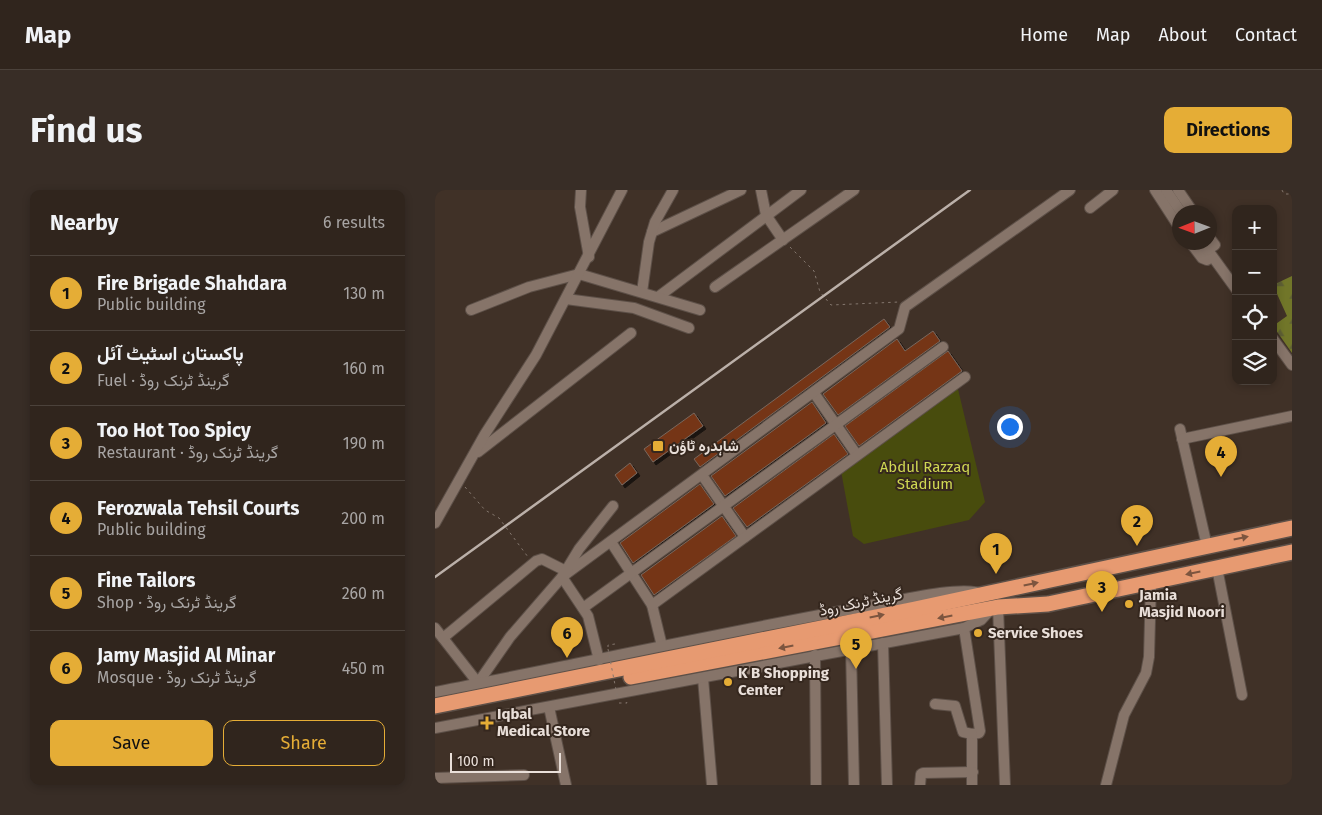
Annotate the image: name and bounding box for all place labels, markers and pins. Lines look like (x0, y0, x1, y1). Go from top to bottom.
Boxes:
pin: 4 (1205, 436, 1237, 477)
place label: شاہدرہ ٹاؤن (669, 437, 739, 456)
marker: شاہدرہ ٹاؤن (651, 439, 665, 453)
pin: 2 (1121, 505, 1153, 546)
pin: 1 (980, 533, 1012, 574)
pin: 3 (1086, 571, 1118, 612)
place label: Jamia Masjid Noori (1138, 586, 1225, 621)
marker: Jamia Masjid Noori (1123, 598, 1135, 610)
pin: 6 (551, 617, 583, 658)
place label: Service Shoes (988, 624, 1083, 642)
marker: Service Shoes (972, 627, 984, 639)
pin: 5 (840, 628, 872, 669)
place label: K B Shopping Center (738, 664, 830, 699)
marker: K B Shopping Center (722, 676, 734, 688)
place label: Iqbal Medical Store (497, 705, 590, 740)
marker: Iqbal Medical Store (481, 717, 493, 729)

